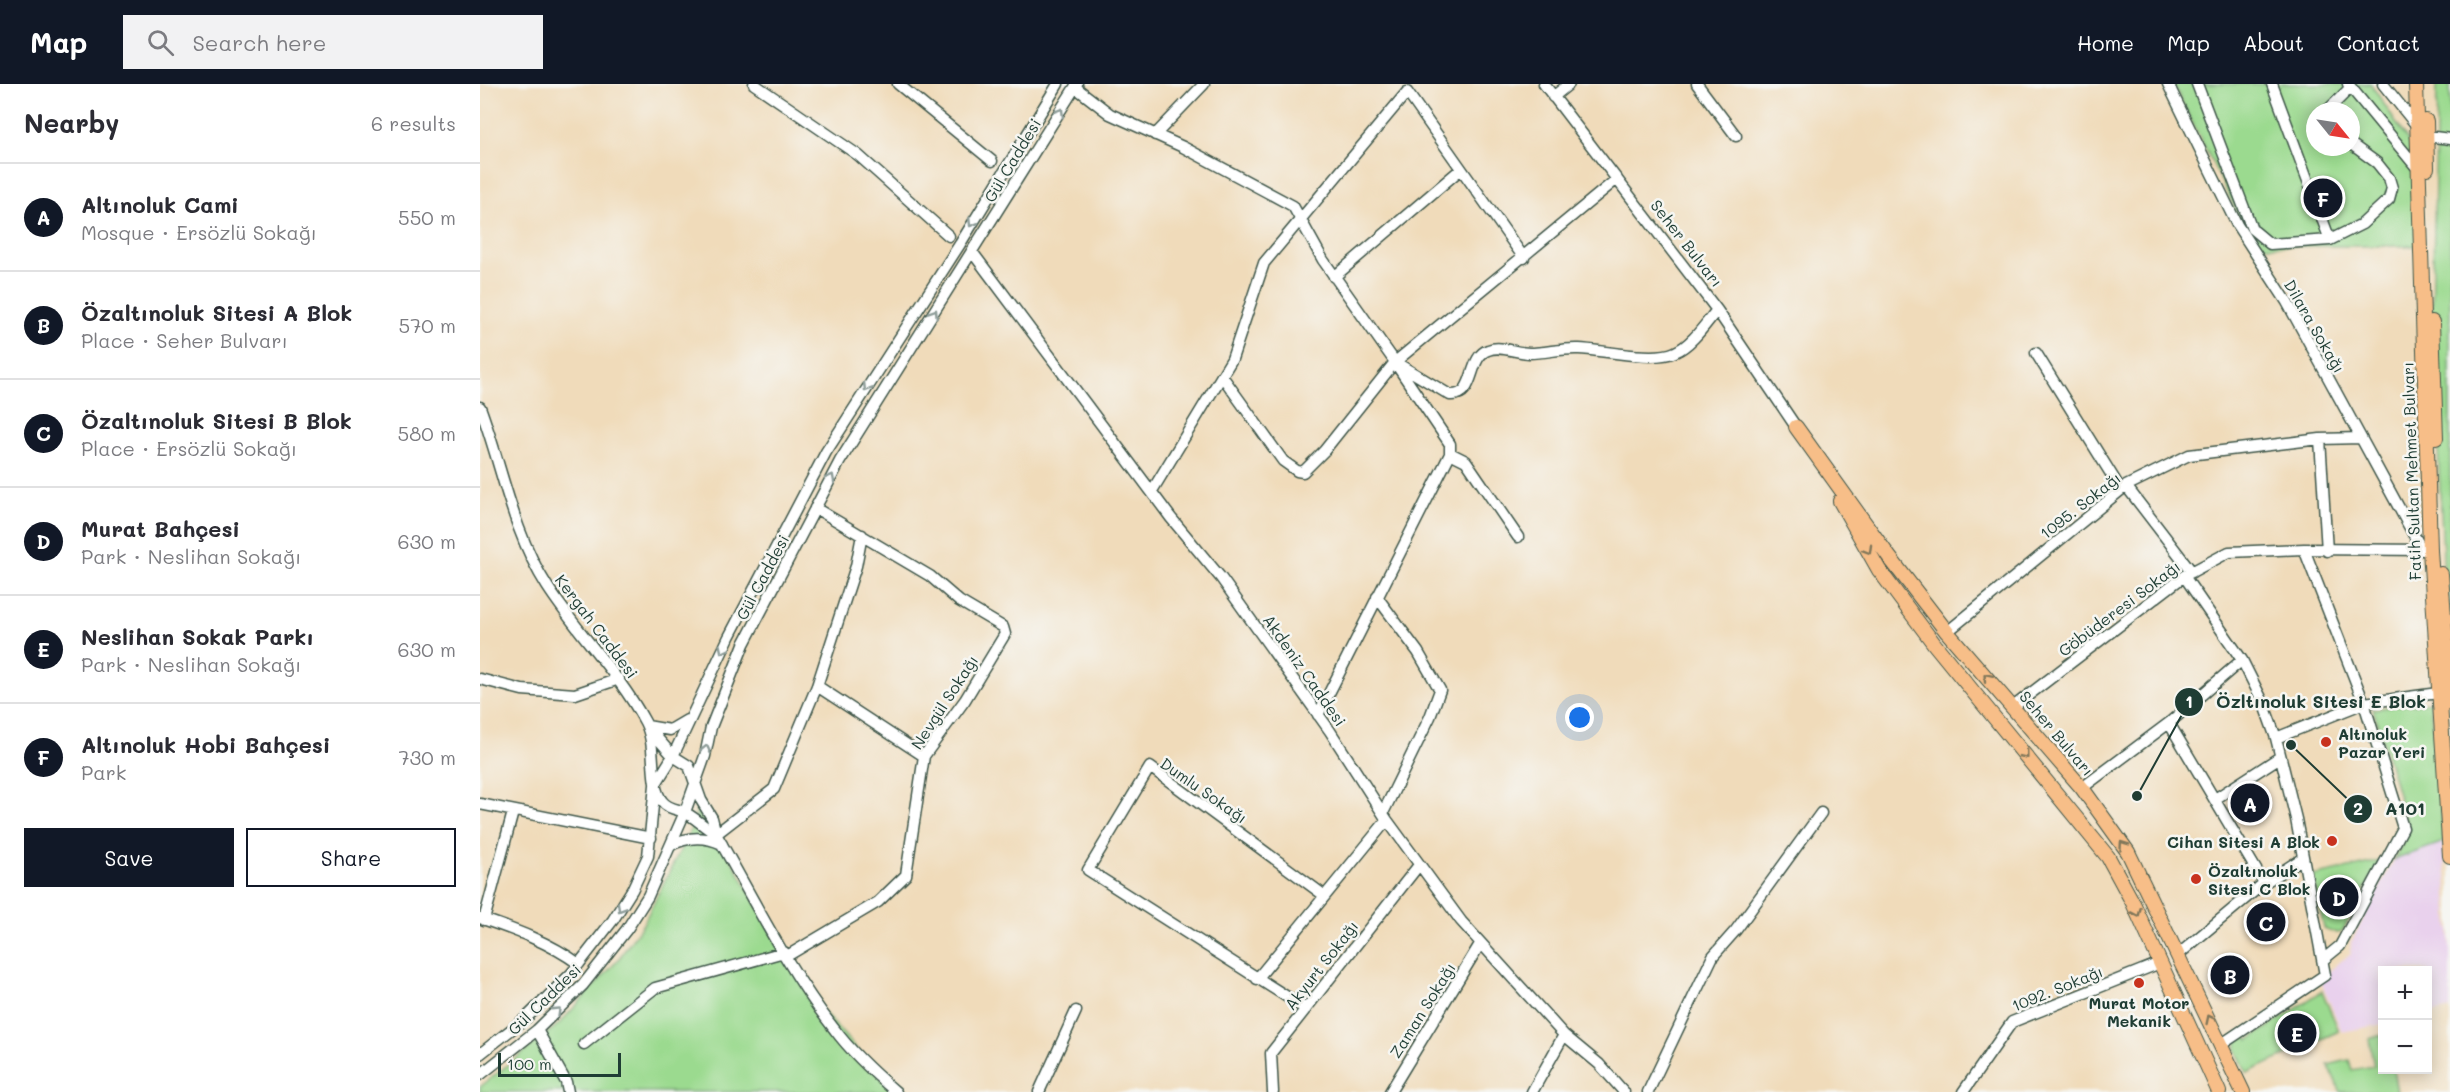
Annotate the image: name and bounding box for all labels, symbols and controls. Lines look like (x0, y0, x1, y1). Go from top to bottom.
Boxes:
search box (123, 15, 543, 69)
text: Map (30, 24, 87, 60)
icon: search (144, 26, 177, 59)
text: Search here (192, 28, 326, 57)
text: Home (2077, 29, 2134, 56)
text: Map (2167, 29, 2210, 56)
text: About (2243, 29, 2304, 56)
text: Contact (2337, 29, 2420, 56)
north arrow (2306, 102, 2360, 156)
text: Nearby (24, 106, 119, 140)
one-way arrow (1052, 107, 1063, 118)
text: 6 results (371, 110, 456, 136)
street label: Gül Caddesi (979, 114, 1045, 206)
pin: F (2304, 176, 2342, 220)
text: Altınoluk Cami (81, 190, 239, 219)
street label: Seher Bulvarı (1646, 195, 1728, 291)
text: A (37, 204, 50, 230)
text: 550 m (398, 204, 456, 230)
one-way arrow (968, 217, 980, 227)
text: Mosque · Ersözlü Sokağı (81, 219, 317, 245)
street label: Dilara Sokağı (2280, 276, 2350, 376)
text: Özaltınoluk Sitesi A Blok (81, 298, 352, 327)
one-way arrow (927, 308, 938, 319)
text: B (37, 312, 50, 338)
text: 570 m (399, 312, 456, 338)
text: Place · Seher Bulvarı (81, 327, 288, 353)
street label: Fatih Sultan Mehmet Bulvarı (2397, 361, 2425, 581)
one-way arrow (864, 381, 875, 392)
text: Özaltınoluk Sitesi B Blok (81, 406, 352, 435)
text: C (36, 420, 51, 446)
text: 580 m (398, 420, 456, 446)
text: Place · Ersözlü Sokağı (81, 435, 297, 461)
street label: 1095. Sokağı (2035, 467, 2125, 543)
one-way arrow (824, 473, 835, 484)
text: Murat Bahçesi (81, 514, 240, 543)
text: D (36, 528, 51, 554)
text: 630 m (398, 528, 456, 554)
street label: Gül Caddesi (731, 531, 793, 623)
text: Park · Neslihan Sokağı (81, 543, 301, 569)
one-way arrow (1861, 544, 1872, 554)
street label: Göbüderesi Sokağı (2054, 555, 2184, 661)
street label: Kergah Caddesi (551, 570, 643, 682)
street label: Akdeniz Caddesi (1259, 610, 1351, 730)
text: Neslihan Sokak Parkı (81, 622, 314, 651)
text: E (37, 636, 50, 662)
text: 630 m (398, 636, 456, 662)
one-way arrow (718, 644, 730, 655)
text: Park · Neslihan Sokağı (81, 651, 301, 677)
street label: Nevgül Sokağı (906, 651, 982, 753)
one-way arrow (1983, 673, 1994, 684)
callout: Özltınoluk Sitesi E Blok (2174, 684, 2438, 720)
street label: Seher Bulvarı (2015, 686, 2099, 780)
text: 1 (2185, 689, 2193, 713)
text: Özltınoluk Sitesi E Blok (2216, 689, 2426, 713)
your location (1565, 703, 1594, 732)
place label: Altınoluk Pazar Yeri (2338, 723, 2425, 762)
text: Altınoluk Hobi Bahçesi (81, 730, 330, 759)
marker: Altınoluk Pazar Yeri (2319, 735, 2333, 749)
text: F (37, 744, 50, 770)
text: 730 m (398, 744, 456, 770)
one-way arrow (698, 745, 711, 755)
one-way arrow (2017, 748, 2028, 759)
street label: Dumlu Sokağı (1156, 752, 1252, 828)
text: Park (81, 759, 126, 785)
pin: A (2230, 780, 2270, 826)
callout: A101 (2343, 791, 2437, 827)
text: 2 (2353, 796, 2363, 820)
text: A101 (2385, 796, 2425, 820)
button: Save (24, 828, 234, 887)
button: Share (246, 828, 456, 887)
place label: Cihan Sitesi A Blok (2167, 831, 2320, 852)
marker: Cihan Sitesi A Blok (2325, 834, 2339, 848)
one-way arrow (2119, 841, 2130, 852)
place label: Özaltınoluk Sitesi C Blok (2208, 860, 2310, 899)
marker: Özaltınoluk Sitesi C Blok (2189, 872, 2203, 886)
pin: D (2320, 874, 2358, 920)
pin: C (2246, 900, 2286, 944)
one-way arrow (617, 902, 629, 912)
one-way arrow (2130, 906, 2142, 917)
street label: Akyurt Sokağı (1279, 916, 1363, 1014)
pin: B (2210, 952, 2250, 998)
street label: Zaman Sokağı (1384, 958, 1460, 1062)
street label: Gül Caddesi (503, 959, 585, 1039)
street label: 1092. Sokağı (2008, 960, 2106, 1016)
map controls (2378, 966, 2432, 1074)
button: + (2378, 966, 2432, 1020)
marker: Murat Motor Mekanik (2132, 976, 2146, 990)
place label: Murat Motor Mekanik (2089, 992, 2189, 1031)
one-way arrow (550, 1007, 561, 1018)
pin: E (2278, 1010, 2316, 1056)
one-way arrow (2206, 1015, 2218, 1026)
button: − (2378, 1020, 2432, 1074)
scale bar (498, 1050, 621, 1078)
text: 100 m (507, 1053, 552, 1074)

